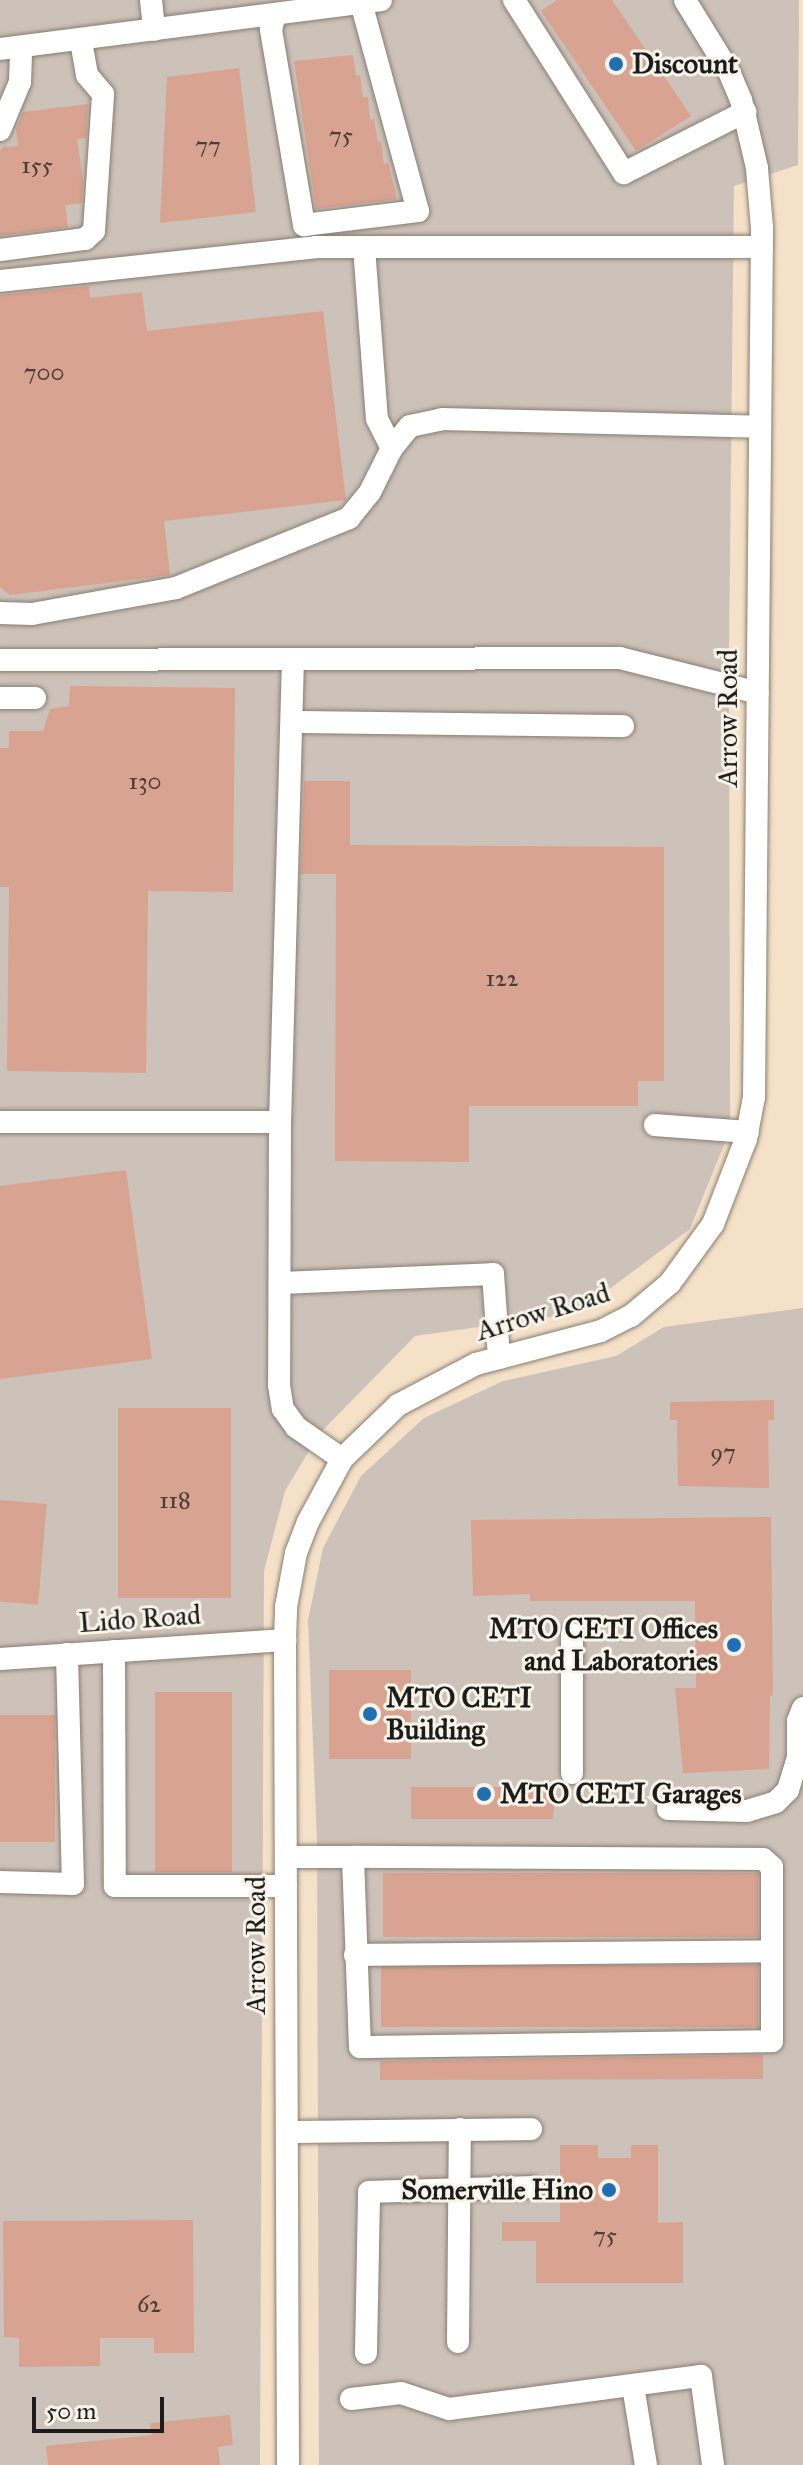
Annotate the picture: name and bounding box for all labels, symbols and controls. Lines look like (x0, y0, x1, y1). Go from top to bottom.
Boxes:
place label: Discount (632, 47, 738, 81)
marker: Discount (607, 55, 625, 73)
house number: 75 (329, 122, 353, 150)
house number: 77 (195, 132, 221, 160)
house number: 155 (21, 152, 53, 180)
house number: 700 (24, 359, 64, 387)
street label: Arrow Road (711, 649, 745, 787)
house number: 130 (128, 768, 162, 796)
house number: 122 (485, 965, 519, 993)
street label: Arrow Road (472, 1276, 614, 1348)
house number: 97 (710, 1439, 736, 1467)
house number: 118 (159, 1487, 191, 1515)
street label: Lido Road (78, 1598, 202, 1640)
place label: MTO CETI Offices and Laboratories (489, 1612, 718, 1678)
marker: MTO CETI Offices and Laboratories (725, 1636, 743, 1654)
place label: MTO CETI Building (386, 1681, 532, 1747)
marker: MTO CETI Building (361, 1705, 379, 1723)
place label: MTO CETI Garages (500, 1777, 741, 1811)
marker: MTO CETI Garages (475, 1785, 493, 1803)
street label: Arrow Road (239, 1876, 273, 2014)
place label: Somerville Hino (401, 2173, 593, 2207)
marker: Somerville Hino (600, 2181, 618, 2199)
house number: 75 (593, 2222, 617, 2250)
house number: 62 (137, 2291, 161, 2319)
scale bar (36, 2381, 168, 2431)
text: 50 m (46, 2396, 96, 2426)

